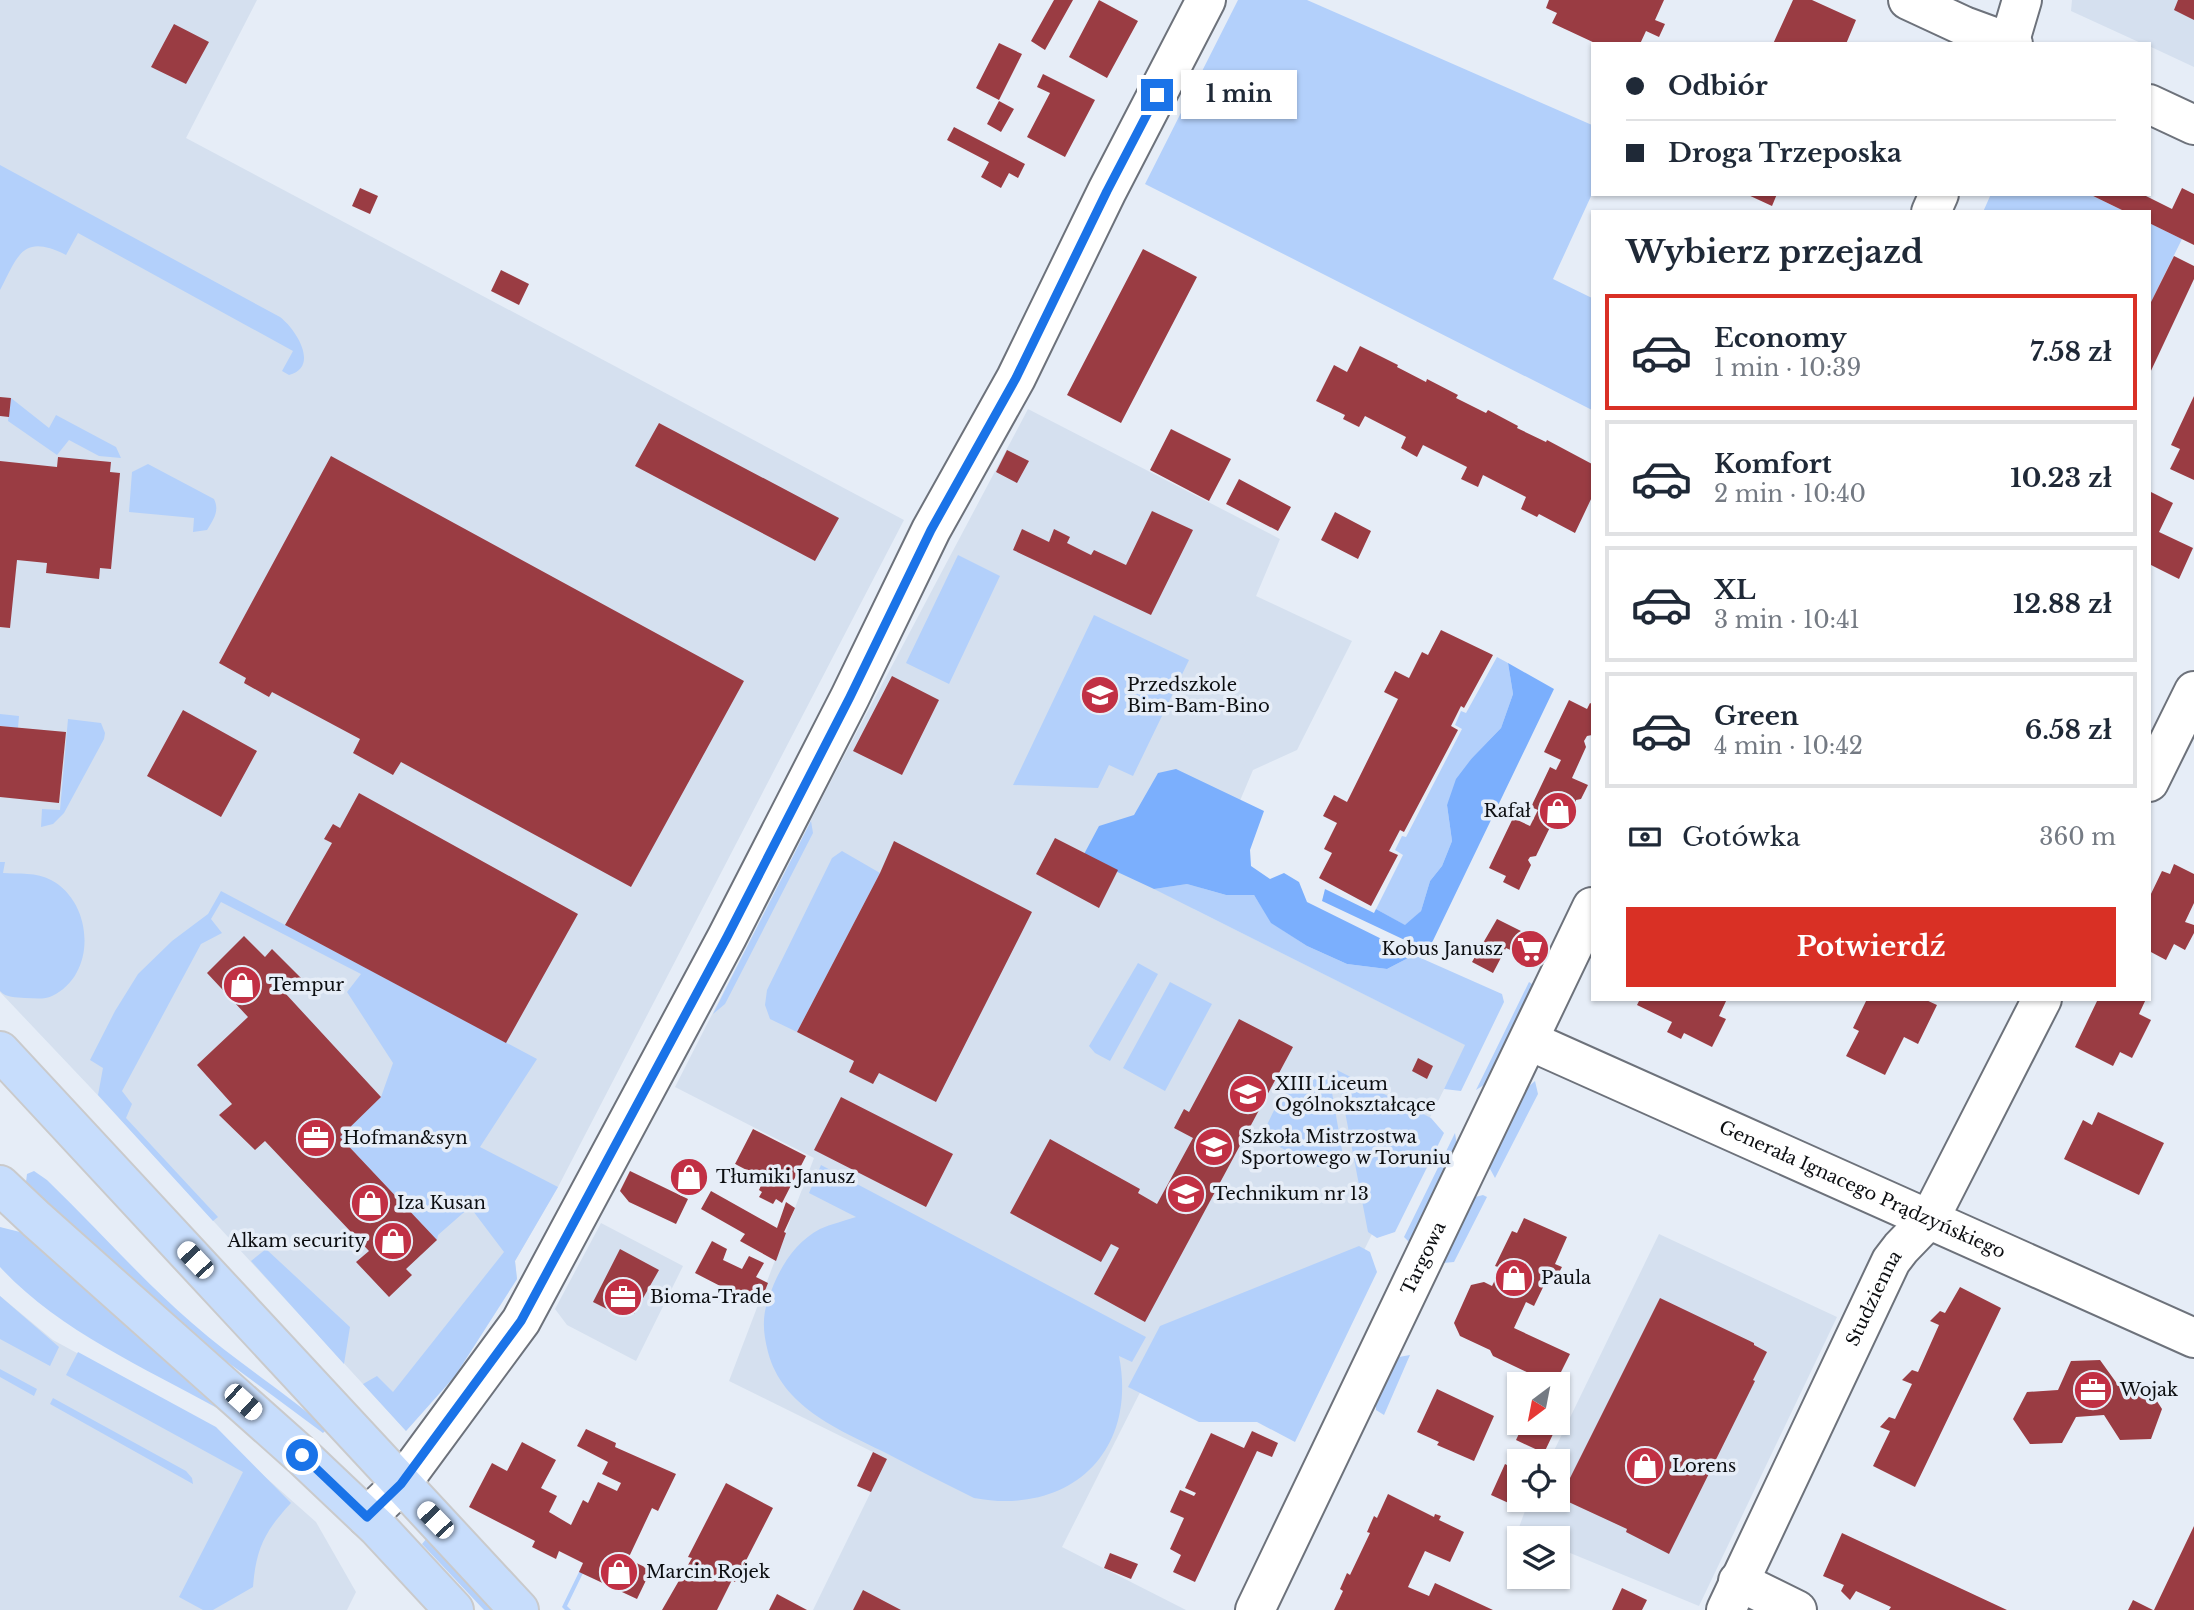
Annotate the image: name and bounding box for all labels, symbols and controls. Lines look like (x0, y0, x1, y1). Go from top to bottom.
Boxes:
callout: 1 min (1182, 70, 1297, 119)
text: Odbiór (1668, 70, 1768, 102)
route end (1141, 79, 1173, 111)
text: 1 min (1206, 80, 1272, 108)
text: Droga Trzeposka (1668, 137, 1902, 169)
text: Wybierz przejazd (1626, 232, 1923, 272)
icon: car (1630, 321, 1693, 384)
text: Economy (1714, 322, 1847, 354)
text: 7.58 zł (2030, 336, 2112, 368)
text: 1 min · 10:39 (1714, 354, 1861, 382)
icon: car (1630, 447, 1693, 510)
text: Komfort (1714, 448, 1832, 480)
text: 10.23 zł (2010, 462, 2112, 494)
text: 2 min · 10:40 (1714, 480, 1866, 508)
icon: car (1630, 573, 1693, 636)
text: XL (1714, 574, 1756, 606)
text: 12.88 zł (2013, 588, 2112, 620)
text: 3 min · 10:41 (1714, 606, 1860, 634)
school or university icon: Przedszkole Bim-Bam-Bino (1079, 674, 1121, 716)
place label: Przedszkole Bim-Bam-Bino (1127, 674, 1270, 717)
icon: car (1630, 699, 1693, 762)
text: Green (1714, 700, 1799, 732)
text: 6.58 zł (2025, 714, 2112, 746)
text: 4 min · 10:42 (1714, 732, 1863, 760)
shop icon: Rafał (1537, 790, 1579, 832)
place label: Rafał (1484, 800, 1531, 822)
icon: cash (1626, 818, 1664, 856)
text: Gotówka (1682, 821, 1800, 853)
text: 360 m (2039, 823, 2116, 851)
button: Potwierdź (1626, 907, 2116, 987)
supermarket icon: Kobus Janusz (1509, 928, 1551, 970)
place label: Kobus Janusz (1381, 938, 1503, 960)
shop icon: Tempur (221, 964, 263, 1006)
place label: Tempur (269, 974, 344, 996)
school or university icon: XIII Liceum Ogólnokształcące (1227, 1073, 1269, 1115)
place label: XIII Liceum Ogólnokształcące (1275, 1073, 1436, 1116)
street label: Generała Ignacego Prądzyńskiego (1716, 1116, 2009, 1263)
office icon: Hofman&syn (295, 1117, 337, 1159)
school or university icon: Szkoła Mistrzostwa Sportowego w Toruniu (1193, 1126, 1235, 1168)
place label: Szkoła Mistrzostwa Sportowego w Toruniu (1241, 1126, 1451, 1169)
place label: Hofman&syn (343, 1127, 468, 1149)
shop icon: Tłumiki Janusz (668, 1156, 710, 1198)
place label: Tłumiki Janusz (716, 1166, 855, 1188)
school or university icon: Technikum nr 13 (1165, 1173, 1207, 1215)
shop icon: Iza Kusan (349, 1182, 391, 1224)
place label: Technikum nr 13 (1213, 1183, 1369, 1205)
place label: Iza Kusan (397, 1192, 486, 1214)
street label: Targowa (1397, 1218, 1451, 1298)
shop icon: Alkam security (372, 1220, 414, 1262)
place label: Alkam security (226, 1230, 366, 1252)
car (173, 1237, 218, 1283)
street label: Studzienna (1841, 1246, 1906, 1350)
shop icon: Paula (1493, 1257, 1535, 1299)
place label: Paula (1541, 1267, 1591, 1289)
office icon: Bioma-Trade (602, 1276, 644, 1318)
place label: Bioma-Trade (650, 1286, 772, 1308)
office icon: Wojak (2072, 1369, 2114, 1411)
north arrow (1507, 1372, 1570, 1435)
map controls (1507, 1372, 1570, 1589)
place label: Wojak (2119, 1379, 2178, 1401)
car (221, 1380, 266, 1424)
route start (286, 1439, 318, 1471)
shop icon: Lorens (1624, 1445, 1666, 1487)
button: locate (1507, 1449, 1570, 1512)
place label: Lorens (1672, 1455, 1736, 1477)
car (413, 1498, 458, 1542)
button: layers (1507, 1526, 1570, 1589)
shop icon: Marcin Rojek (598, 1551, 640, 1593)
place label: Marcin Rojek (646, 1561, 770, 1583)

